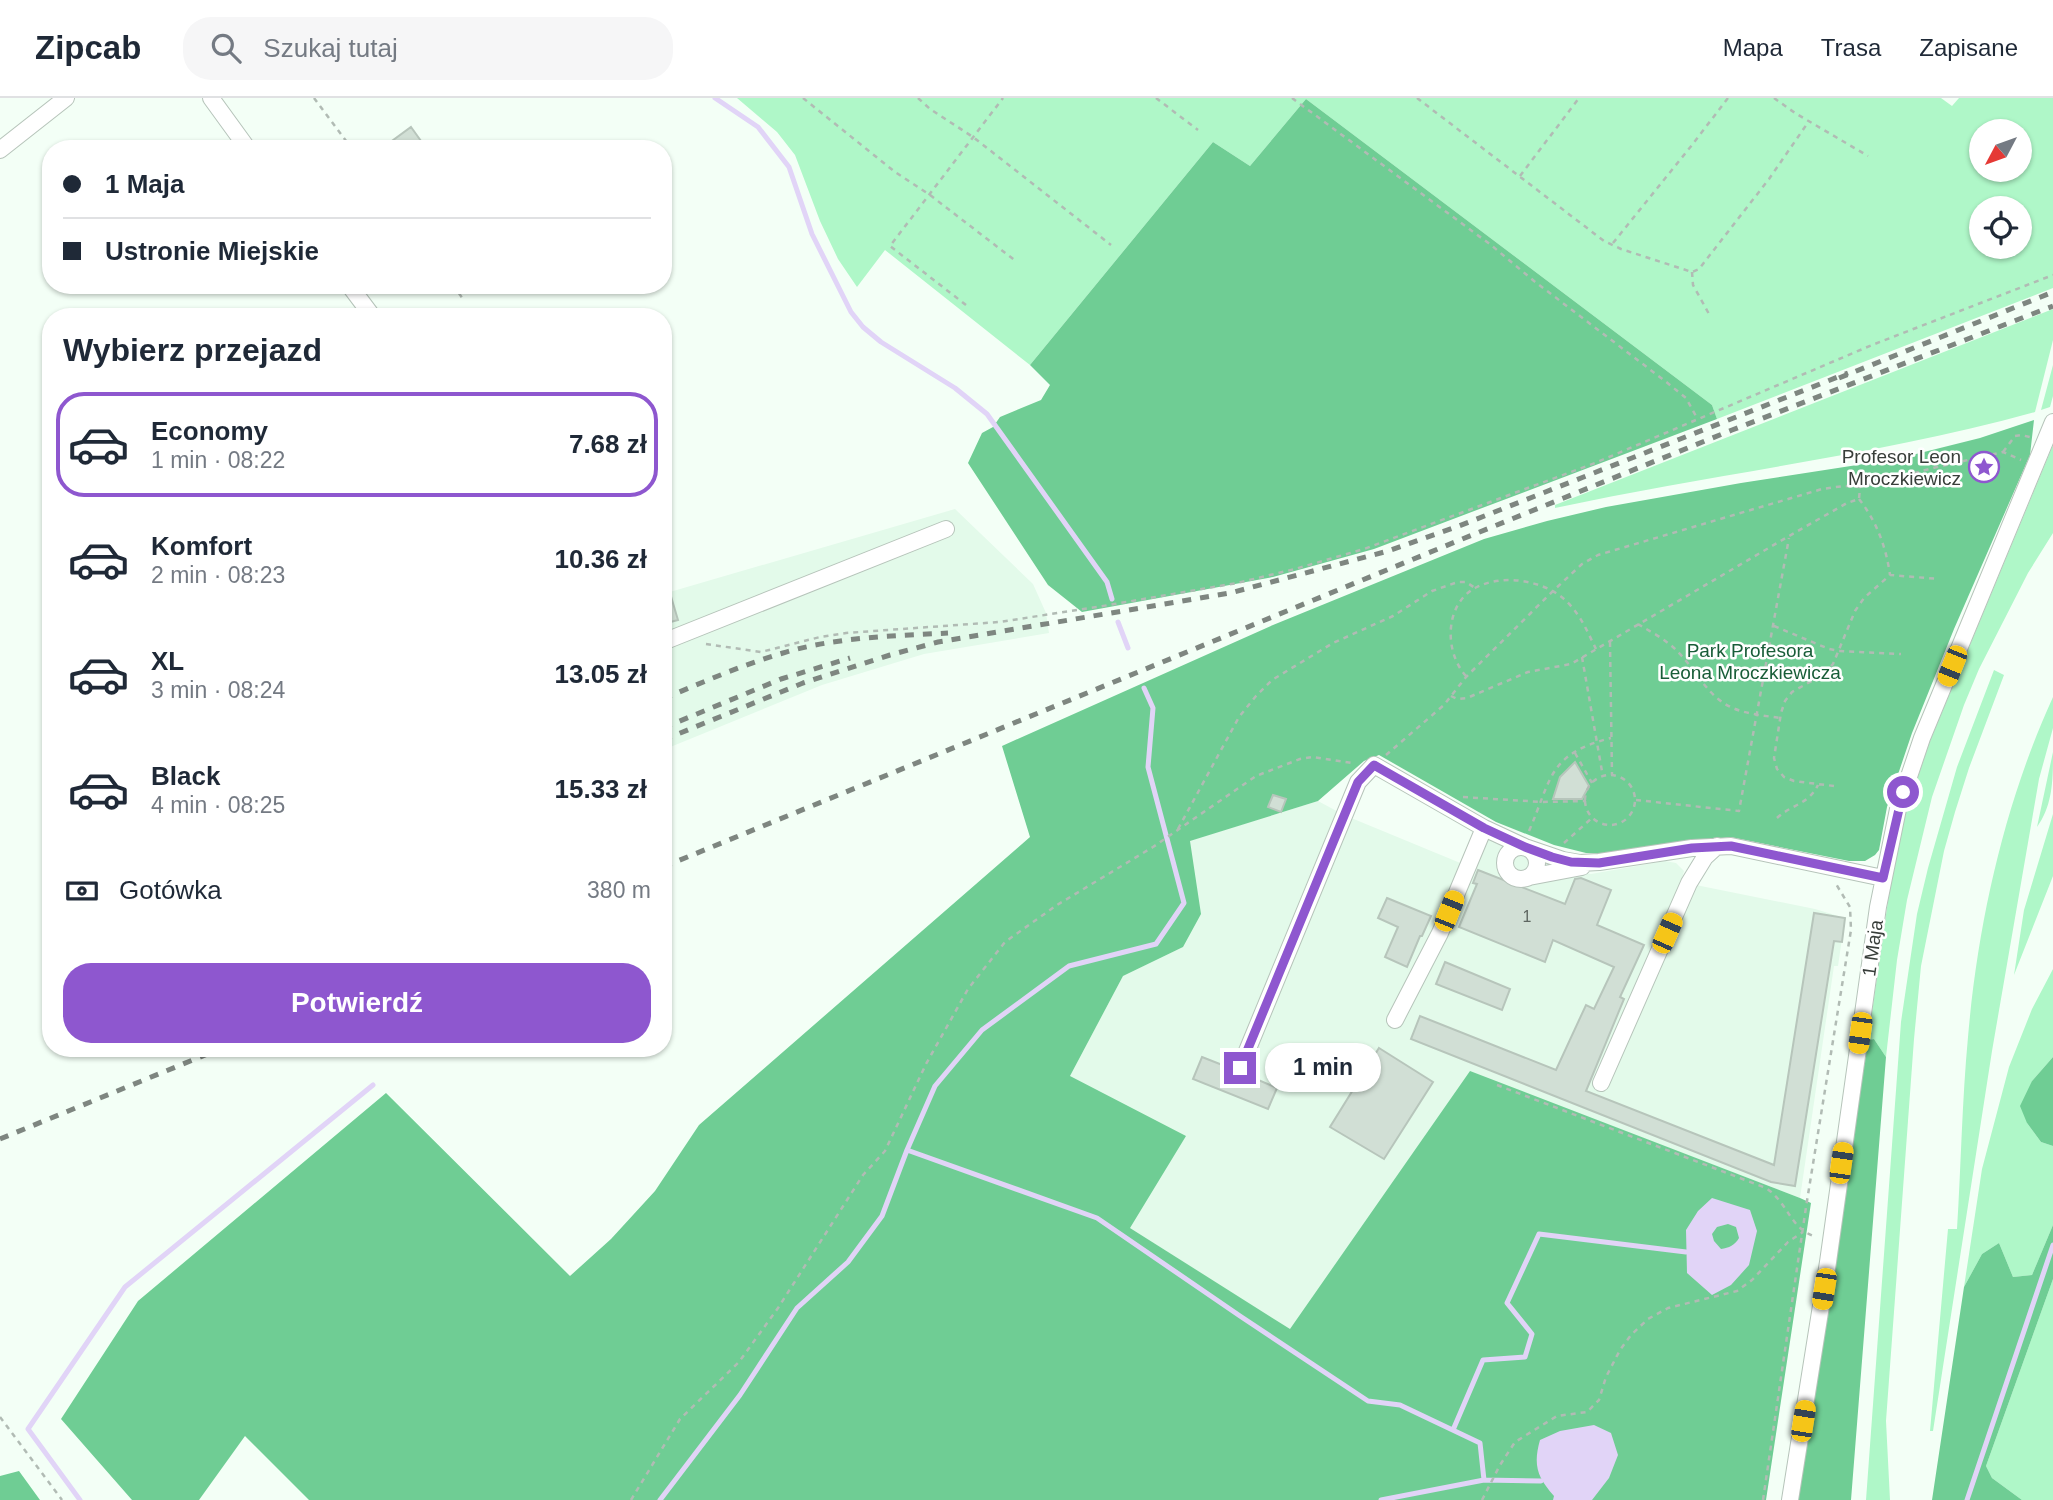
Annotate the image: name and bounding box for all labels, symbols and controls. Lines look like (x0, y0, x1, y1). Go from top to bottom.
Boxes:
search box (183, 17, 673, 80)
text: Zipcab (35, 29, 141, 66)
icon: search (207, 29, 245, 67)
text: Szukaj tutaj (263, 33, 398, 63)
text: Mapa (1723, 34, 1783, 61)
text: Trasa (1821, 34, 1881, 61)
text: Zapisane (1919, 34, 2018, 61)
north arrow (1969, 119, 2032, 182)
map controls (1969, 119, 2032, 259)
text: 1 Maja (105, 169, 185, 199)
button: locate (1969, 196, 2032, 259)
text: Ustronie Miejskie (105, 236, 319, 266)
text: Wybierz przejazd (63, 332, 322, 368)
icon: car (67, 413, 130, 476)
text: Economy (151, 416, 268, 446)
text: 7.68 zł (569, 429, 647, 459)
place label: Profesor Leon Mroczkiewicz (1842, 446, 1961, 489)
text: 1 min · 08:22 (151, 447, 285, 473)
place icon: Profesor Leon Mroczkiewicz (1967, 450, 2001, 484)
icon: car (67, 528, 130, 591)
text: Komfort (151, 531, 252, 561)
text: 10.36 zł (554, 544, 647, 574)
text: 2 min · 08:23 (151, 562, 285, 588)
park label: Park Profesora Leona Mroczkiewicza (1659, 640, 1841, 683)
icon: car (67, 643, 130, 706)
car (1935, 643, 1970, 689)
text: XL (151, 646, 184, 676)
text: 13.05 zł (554, 659, 647, 689)
text: 3 min · 08:24 (151, 677, 285, 703)
icon: car (67, 758, 130, 821)
text: Black (151, 761, 220, 791)
text: 15.33 zł (554, 774, 647, 804)
route start (1887, 776, 1919, 808)
text: 4 min · 08:25 (151, 792, 285, 818)
icon: cash (63, 872, 101, 910)
text: Gotówka (119, 875, 222, 905)
text: 380 m (587, 877, 651, 903)
car (1432, 888, 1467, 934)
house number: 1 (1523, 908, 1532, 925)
car (1649, 910, 1686, 956)
street label: 1 Maja (1858, 918, 1887, 978)
button: Potwierdź (63, 963, 651, 1043)
car (1847, 1011, 1874, 1055)
callout: 1 min (1264, 1044, 1380, 1093)
route end (1224, 1052, 1256, 1084)
text: 1 min (1293, 1054, 1353, 1080)
car (1828, 1141, 1855, 1185)
car (1811, 1267, 1838, 1311)
car (1790, 1399, 1817, 1443)

